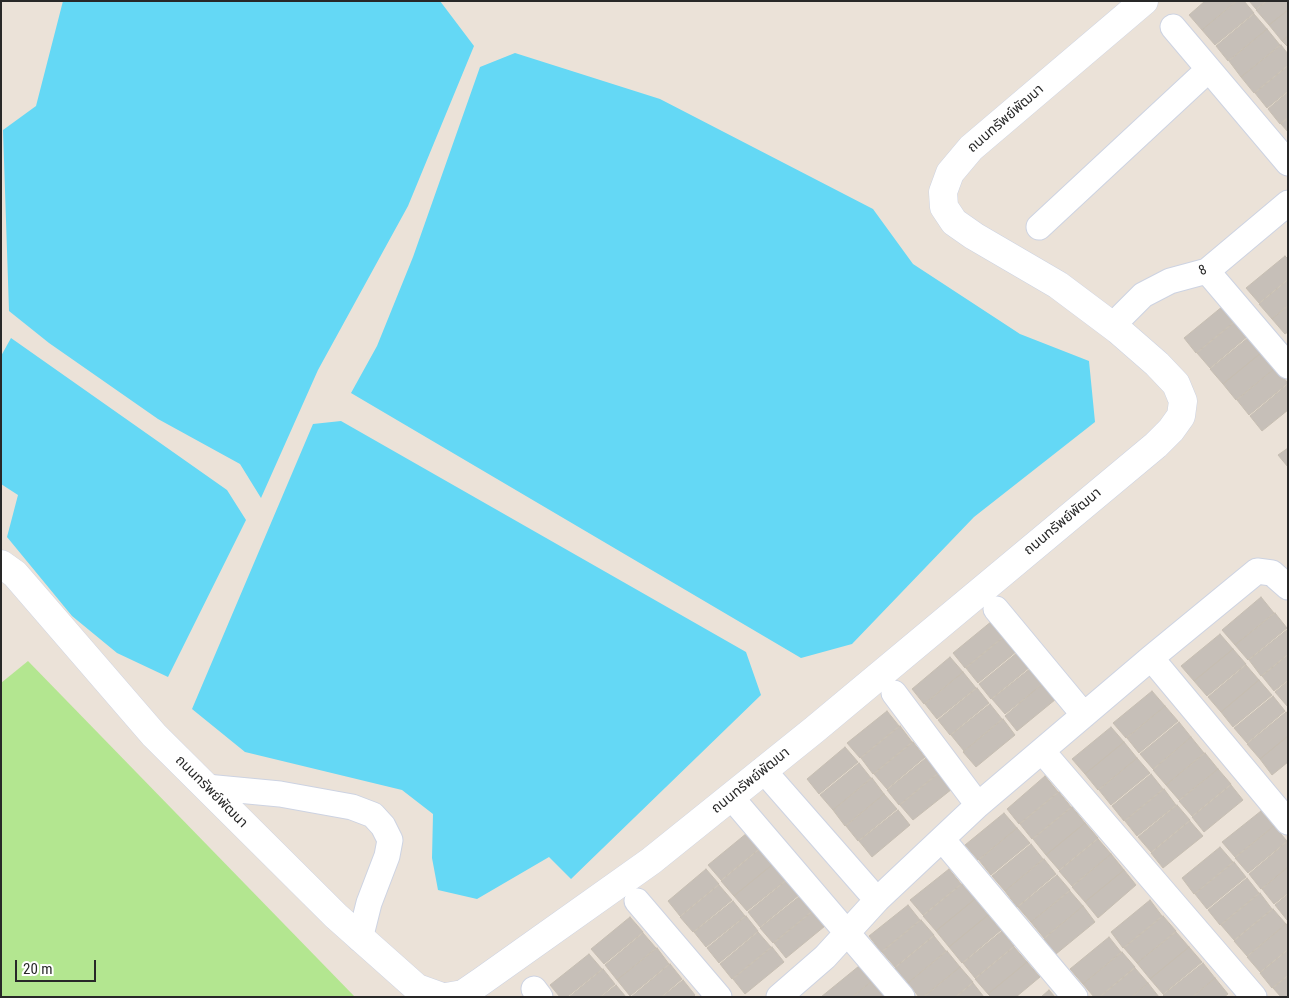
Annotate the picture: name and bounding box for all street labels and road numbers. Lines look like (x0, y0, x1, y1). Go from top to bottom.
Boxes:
street label: ถนนทรัพย์พัฒนา (964, 81, 1048, 157)
street label: 8 (1196, 262, 1210, 280)
street label: ถนนทรัพย์พัฒนา (1021, 485, 1105, 559)
street label: ถนนทรัพย์พัฒนา (709, 744, 793, 818)
street label: ถนนทรัพย์พัฒนา (171, 752, 251, 832)

